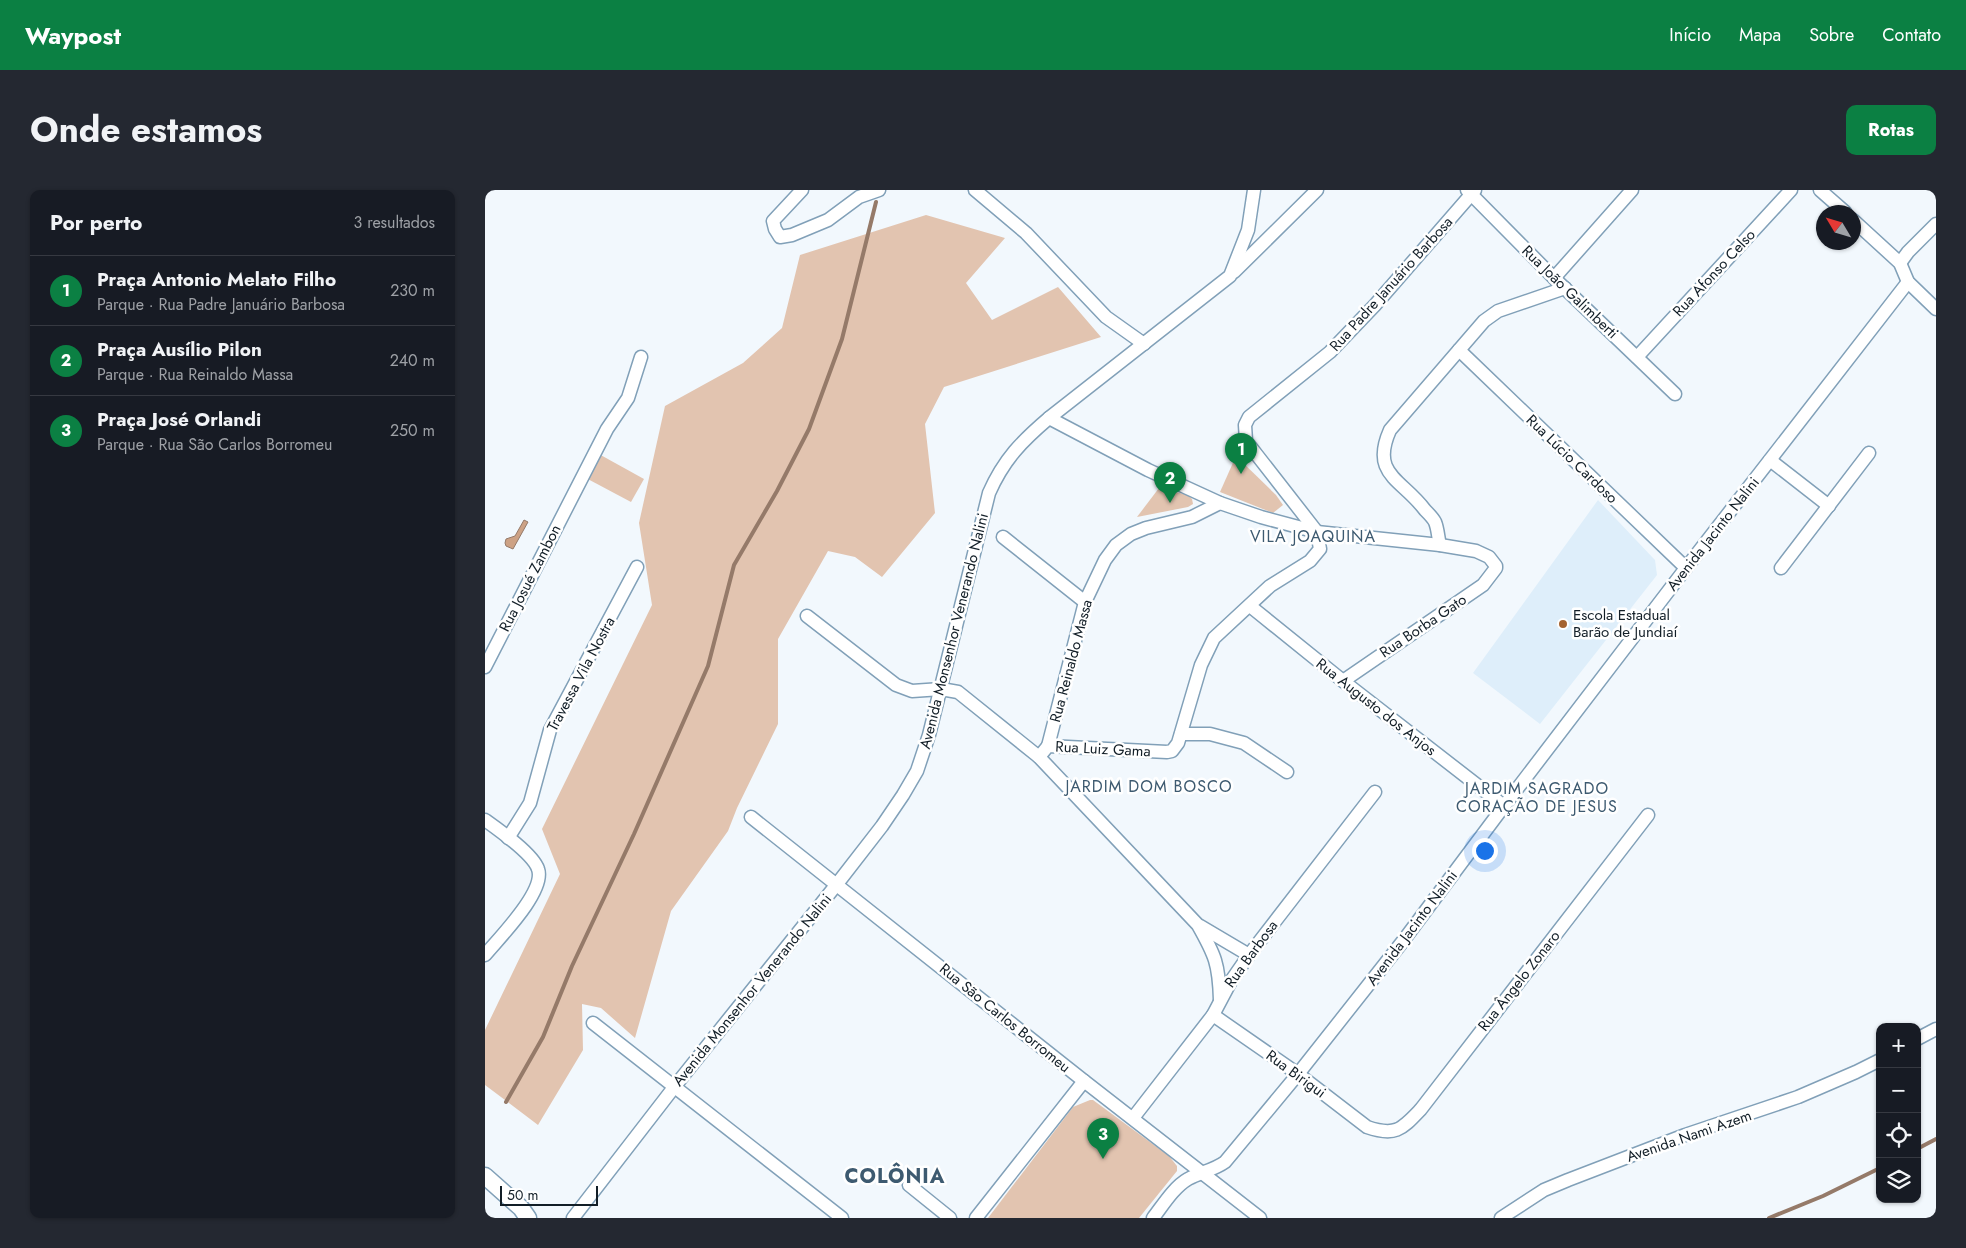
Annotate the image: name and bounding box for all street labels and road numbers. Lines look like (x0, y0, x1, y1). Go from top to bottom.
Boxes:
street label: Rua Padre Januário Barbosa (1324, 212, 1458, 356)
street label: Rua Afonso Celso (1668, 224, 1760, 322)
street label: Rua João Galimberti (1517, 240, 1623, 344)
street label: Rua Lúcio Cardoso (1521, 409, 1623, 509)
street label: Avenida Jacinto Nalini (1661, 472, 1765, 596)
street label: Avenida Monsenhor Venerando Nalini (914, 511, 994, 751)
street label: Rua Josué Zambon (493, 521, 567, 635)
street label: Rua Borba Gato (1375, 589, 1471, 663)
street label: Rua Reinaldo Massa (1044, 597, 1098, 725)
street label: Travessa Vila Nostra (542, 613, 620, 735)
street label: Rua Augusto dos Anjos (1311, 653, 1441, 761)
street label: Rua Luiz Gama (1055, 736, 1151, 762)
street label: Avenida Jacinto Nalini (1361, 866, 1463, 990)
street label: Avenida Monsenhor Venerando Nalini (667, 889, 837, 1091)
street label: Rua Barbosa (1219, 916, 1283, 992)
street label: Rua Ângelo Zonaro (1473, 926, 1565, 1036)
street label: Rua São Carlos Borromeu (935, 958, 1075, 1078)
street label: Rua Birigui (1261, 1045, 1331, 1103)
street label: Avenida Nami Azem (1623, 1104, 1755, 1168)

